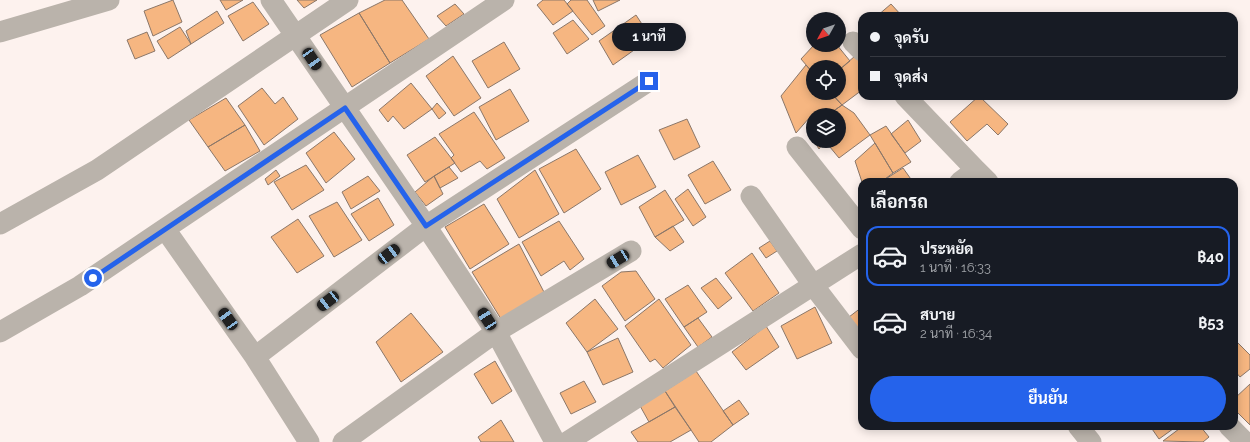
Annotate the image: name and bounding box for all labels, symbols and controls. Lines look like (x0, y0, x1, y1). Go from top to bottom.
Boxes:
north arrow (806, 12, 846, 52)
map controls (806, 12, 846, 148)
callout: 1 นาที (612, 23, 686, 51)
text: 1 นาที (632, 29, 666, 44)
text: จุดรับ (894, 29, 929, 47)
car (300, 46, 324, 72)
button: locate (806, 60, 846, 100)
text: จุดส่ง (894, 68, 928, 86)
route end (640, 72, 658, 90)
button: layers (806, 108, 846, 148)
text: เลือกรถ (870, 191, 928, 212)
icon: car (872, 238, 908, 274)
text: ประหยัด (920, 240, 973, 258)
car (376, 242, 402, 266)
car (605, 248, 631, 270)
text: ฿40 (1197, 248, 1224, 266)
text: 1 นาที · 16:33 (920, 260, 991, 275)
route start (84, 269, 102, 287)
car (315, 289, 341, 313)
icon: car (872, 304, 908, 340)
car (216, 306, 240, 332)
car (475, 306, 499, 332)
text: สบาย (920, 306, 955, 324)
text: ฿53 (1198, 314, 1224, 332)
text: 2 นาที · 16:34 (920, 326, 992, 341)
button: ยืนยัน (870, 376, 1226, 422)

